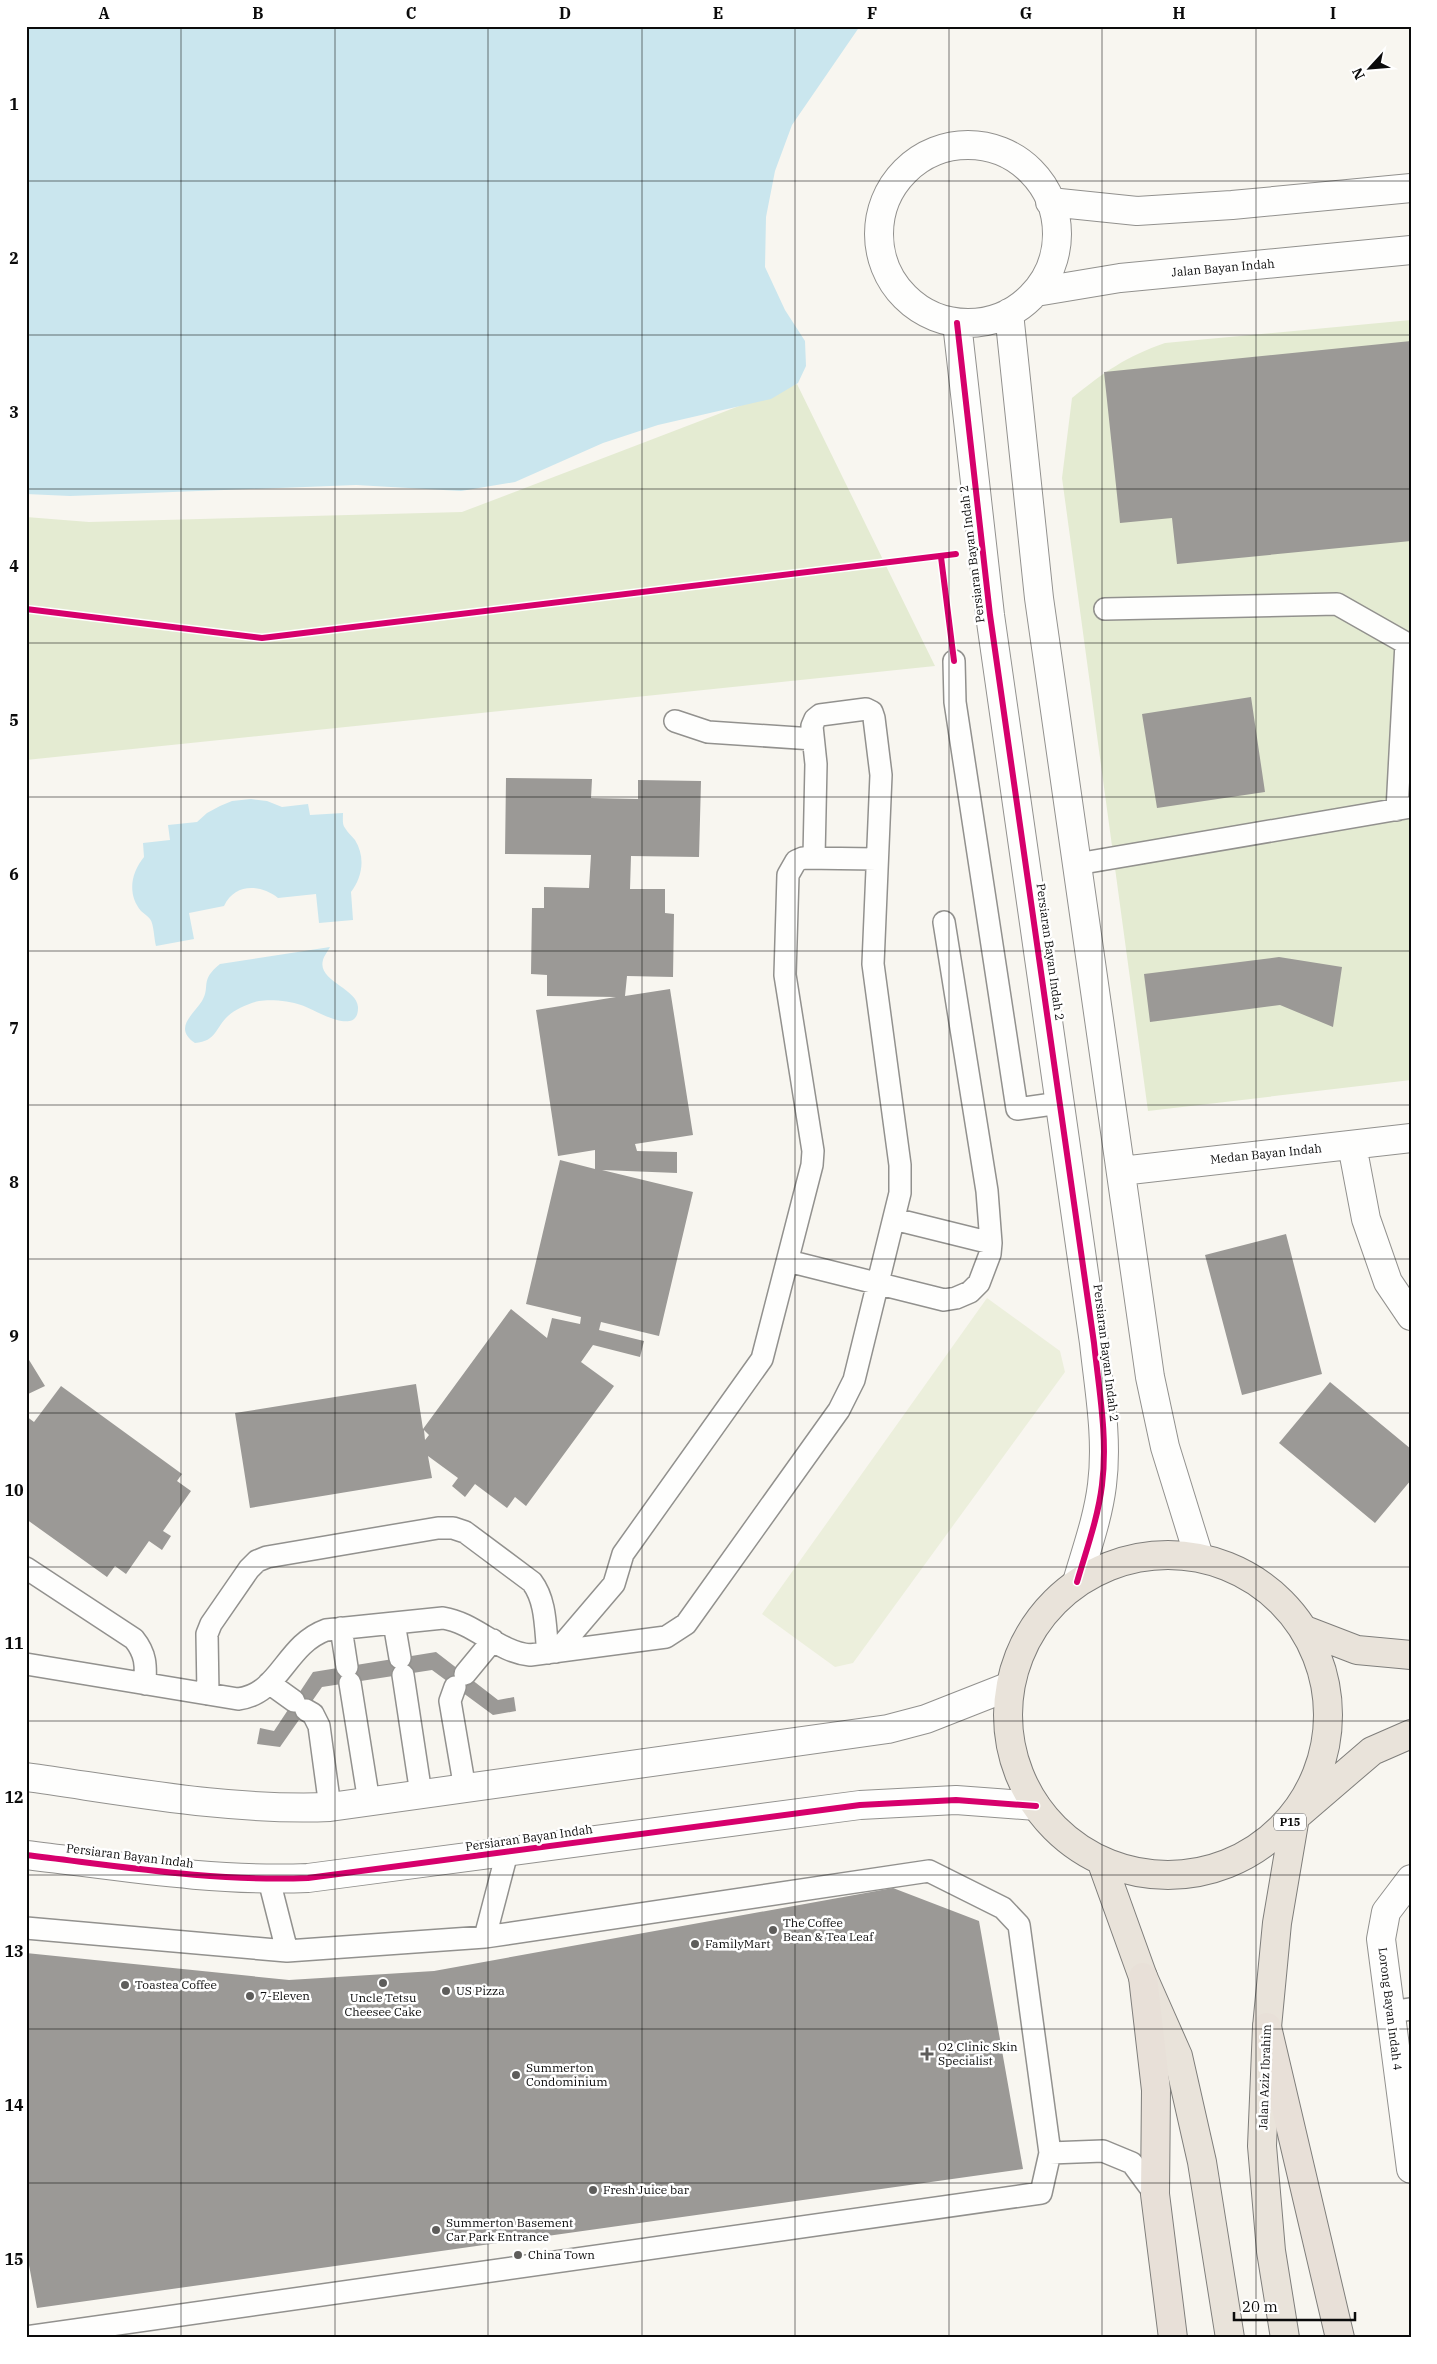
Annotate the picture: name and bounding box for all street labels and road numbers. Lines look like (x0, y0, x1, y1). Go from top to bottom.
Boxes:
street label: Jalan Bayan Indah (1171, 255, 1276, 279)
street label: Persiaran Bayan Indah 2 (956, 484, 987, 624)
street label: Persiaran Bayan Indah 2 (1033, 882, 1068, 1021)
street label: Medan Bayan Indah (1209, 1140, 1323, 1167)
street label: Persiaran Bayan Indah 2 (1091, 1283, 1122, 1423)
road number: P15 (1274, 1814, 1306, 1830)
street label: Persiaran Bayan Indah (464, 1821, 594, 1854)
street label: Persiaran Bayan Indah (65, 1840, 195, 1871)
street label: Lorong Bayan Indah 4 (1376, 1947, 1405, 2071)
street label: Jalan Aziz Ibrahim (1255, 2023, 1274, 2130)

